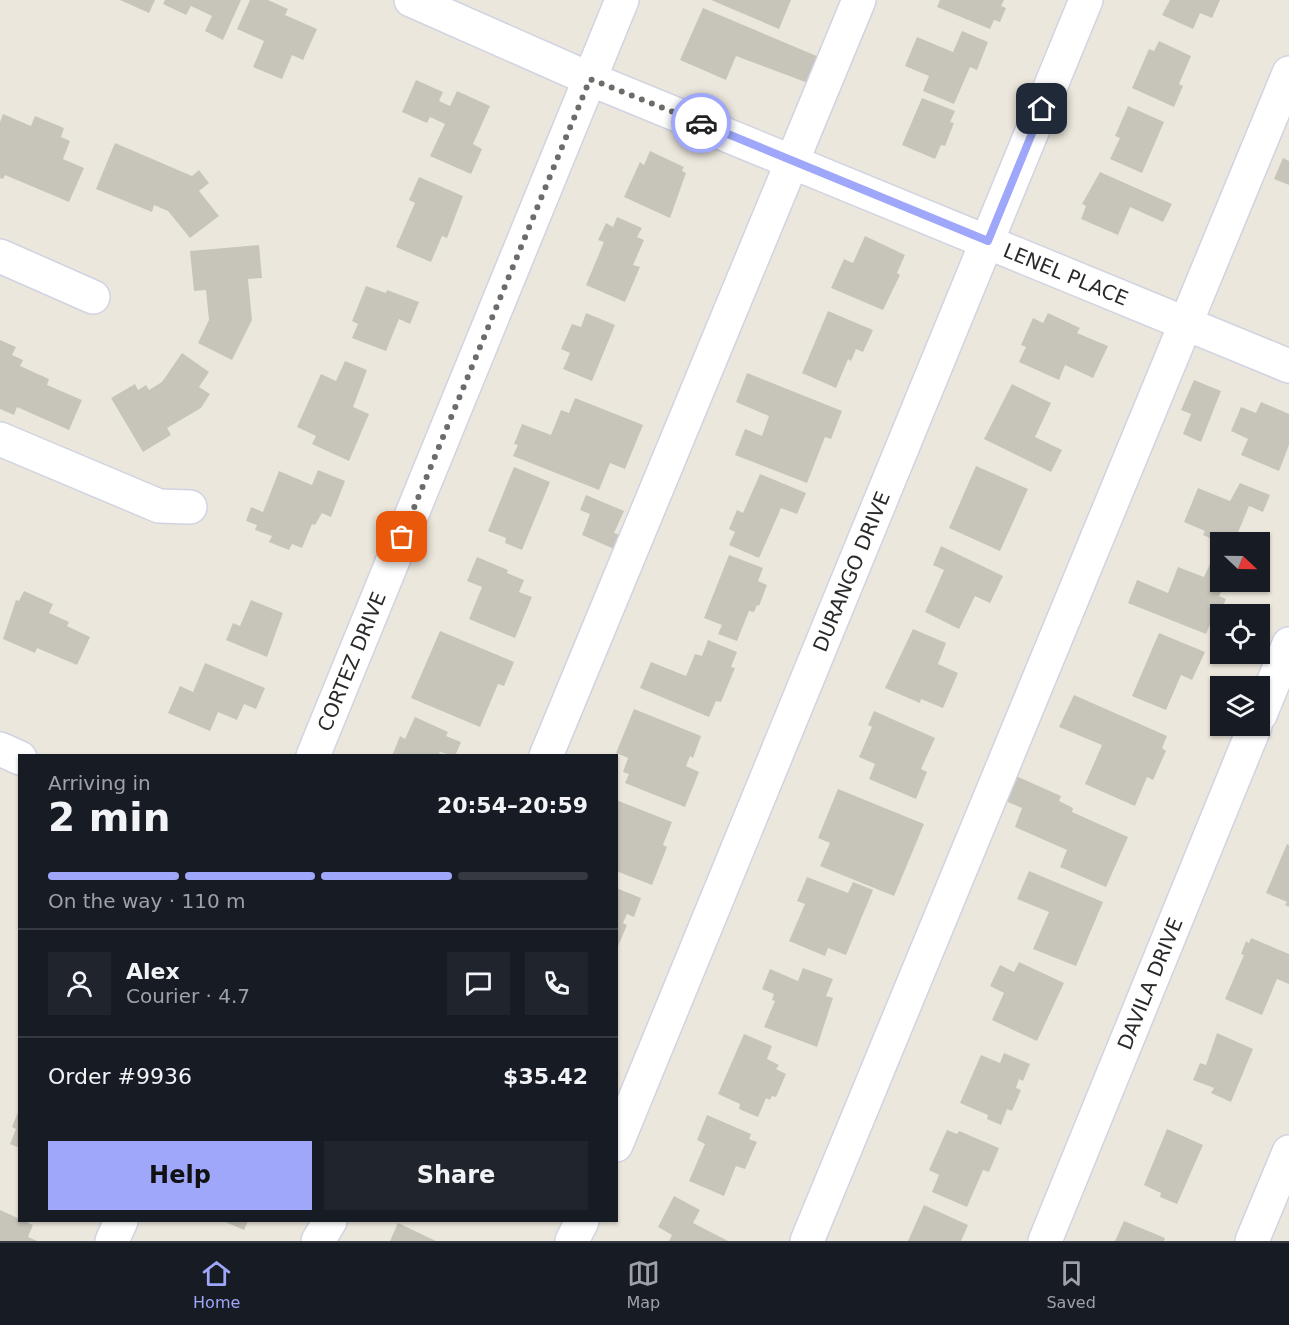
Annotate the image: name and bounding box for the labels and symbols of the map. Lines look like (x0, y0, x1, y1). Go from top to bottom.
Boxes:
pin (1016, 83, 1067, 134)
courier (671, 93, 731, 153)
street label: LENEL PLACE (1000, 238, 1132, 311)
street label: DURANGO DRIVE (808, 488, 895, 655)
pin (376, 511, 427, 562)
north arrow (1210, 532, 1270, 592)
street label: CORTEZ DRIVE (312, 588, 391, 735)
street label: DAVILA DRIVE (1112, 914, 1188, 1053)

